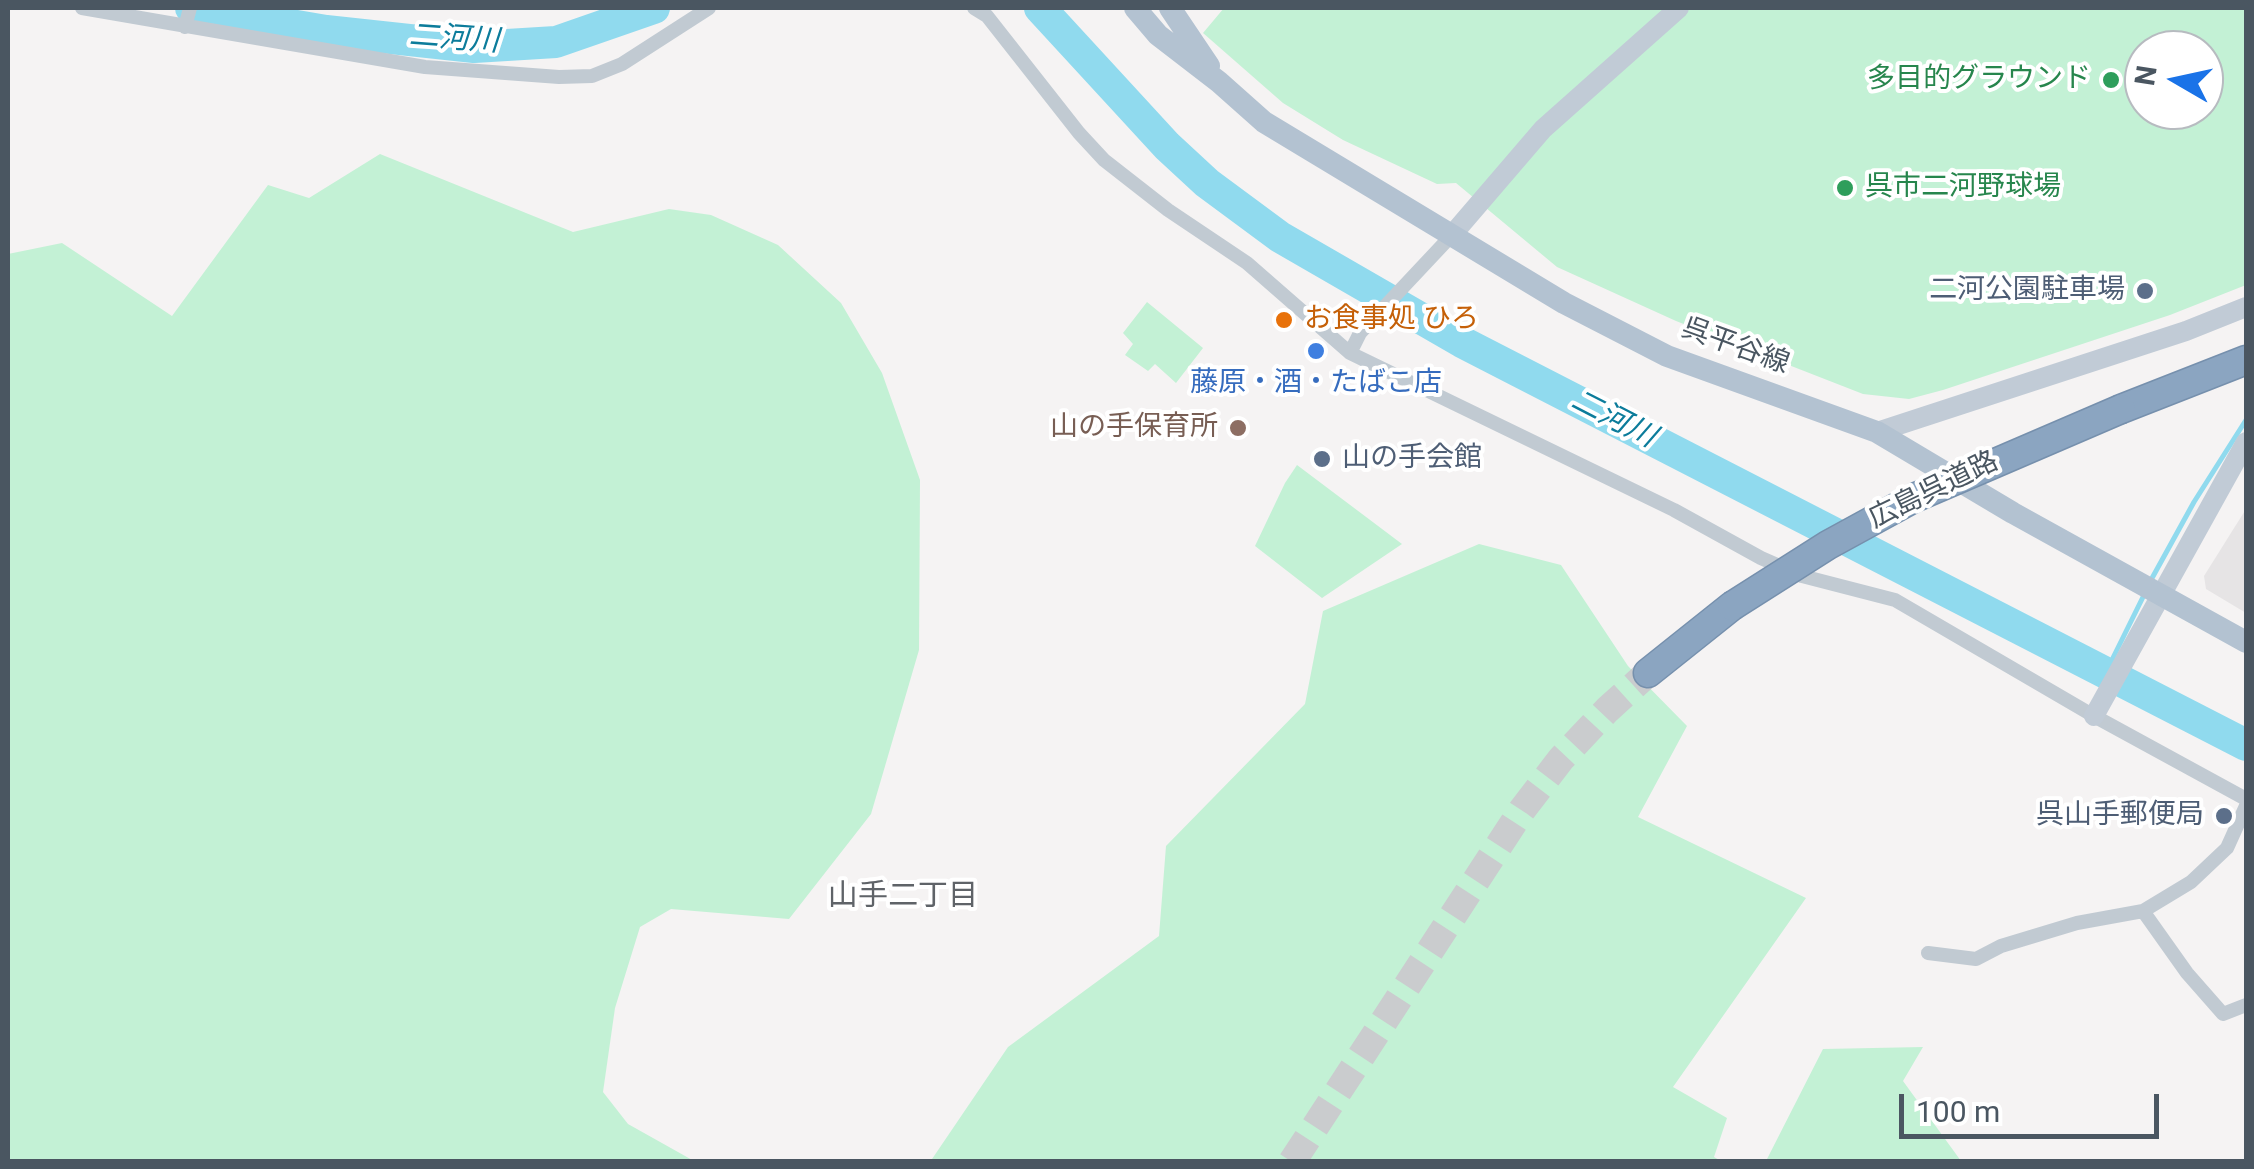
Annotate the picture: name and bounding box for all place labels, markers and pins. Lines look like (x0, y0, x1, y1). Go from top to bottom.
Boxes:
place label: 多目的グラウンド (1867, 63, 2091, 97)
marker: 多目的グラウンド (2100, 69, 2122, 91)
place label: 呉市二河野球場 (1865, 171, 2061, 205)
marker: 呉市二河野球場 (1834, 177, 1856, 199)
place label: 二河公園駐車場 (1929, 274, 2125, 308)
marker: 二河公園駐車場 (2134, 280, 2156, 302)
place label: お食事処 ひろ (1304, 303, 1479, 337)
marker: お食事処 ひろ (1273, 309, 1295, 331)
marker: 藤原・酒・たばこ店 (1305, 340, 1327, 362)
place label: 藤原・酒・たばこ店 (1190, 367, 1442, 401)
place label: 山の手保育所 (1050, 411, 1218, 445)
marker: 山の手保育所 (1227, 417, 1249, 439)
place label: 山の手会館 (1342, 442, 1482, 476)
marker: 山の手会館 (1311, 448, 1333, 470)
place label: 呉山手郵便局 (2036, 799, 2204, 833)
marker: 呉山手郵便局 (2213, 805, 2235, 827)

